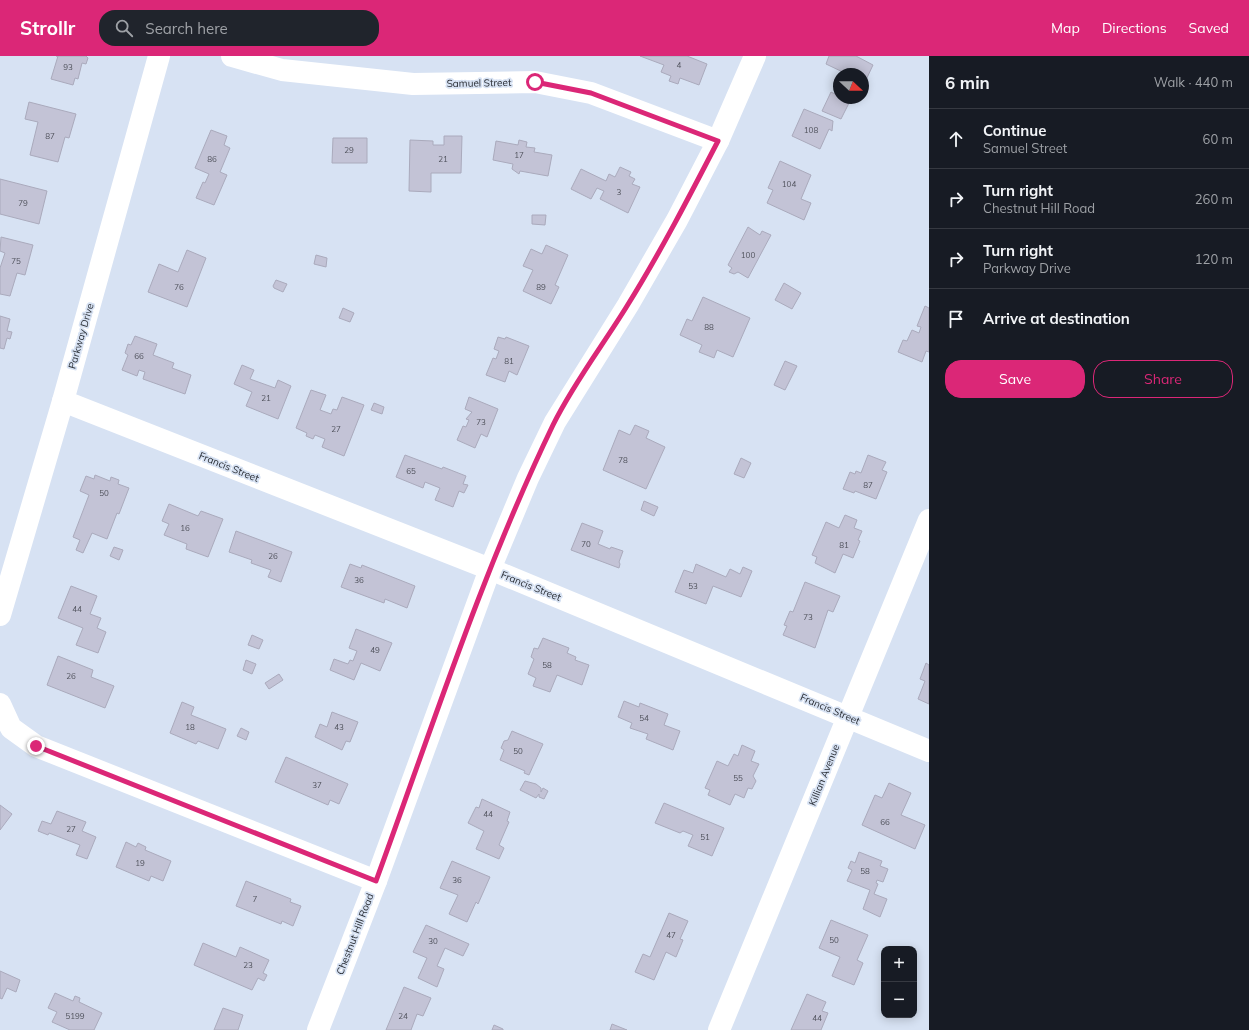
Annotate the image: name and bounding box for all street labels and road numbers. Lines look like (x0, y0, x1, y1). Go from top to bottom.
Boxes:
street label: Samuel Street (446, 76, 512, 90)
street label: Parkway Drive (65, 302, 97, 370)
street label: Francis Street (197, 449, 261, 485)
street label: Francis Street (499, 568, 563, 604)
street label: Francis Street (798, 691, 862, 728)
street label: Killian Avenue (806, 742, 842, 808)
street label: Chestnut Hill Road (333, 891, 377, 977)

